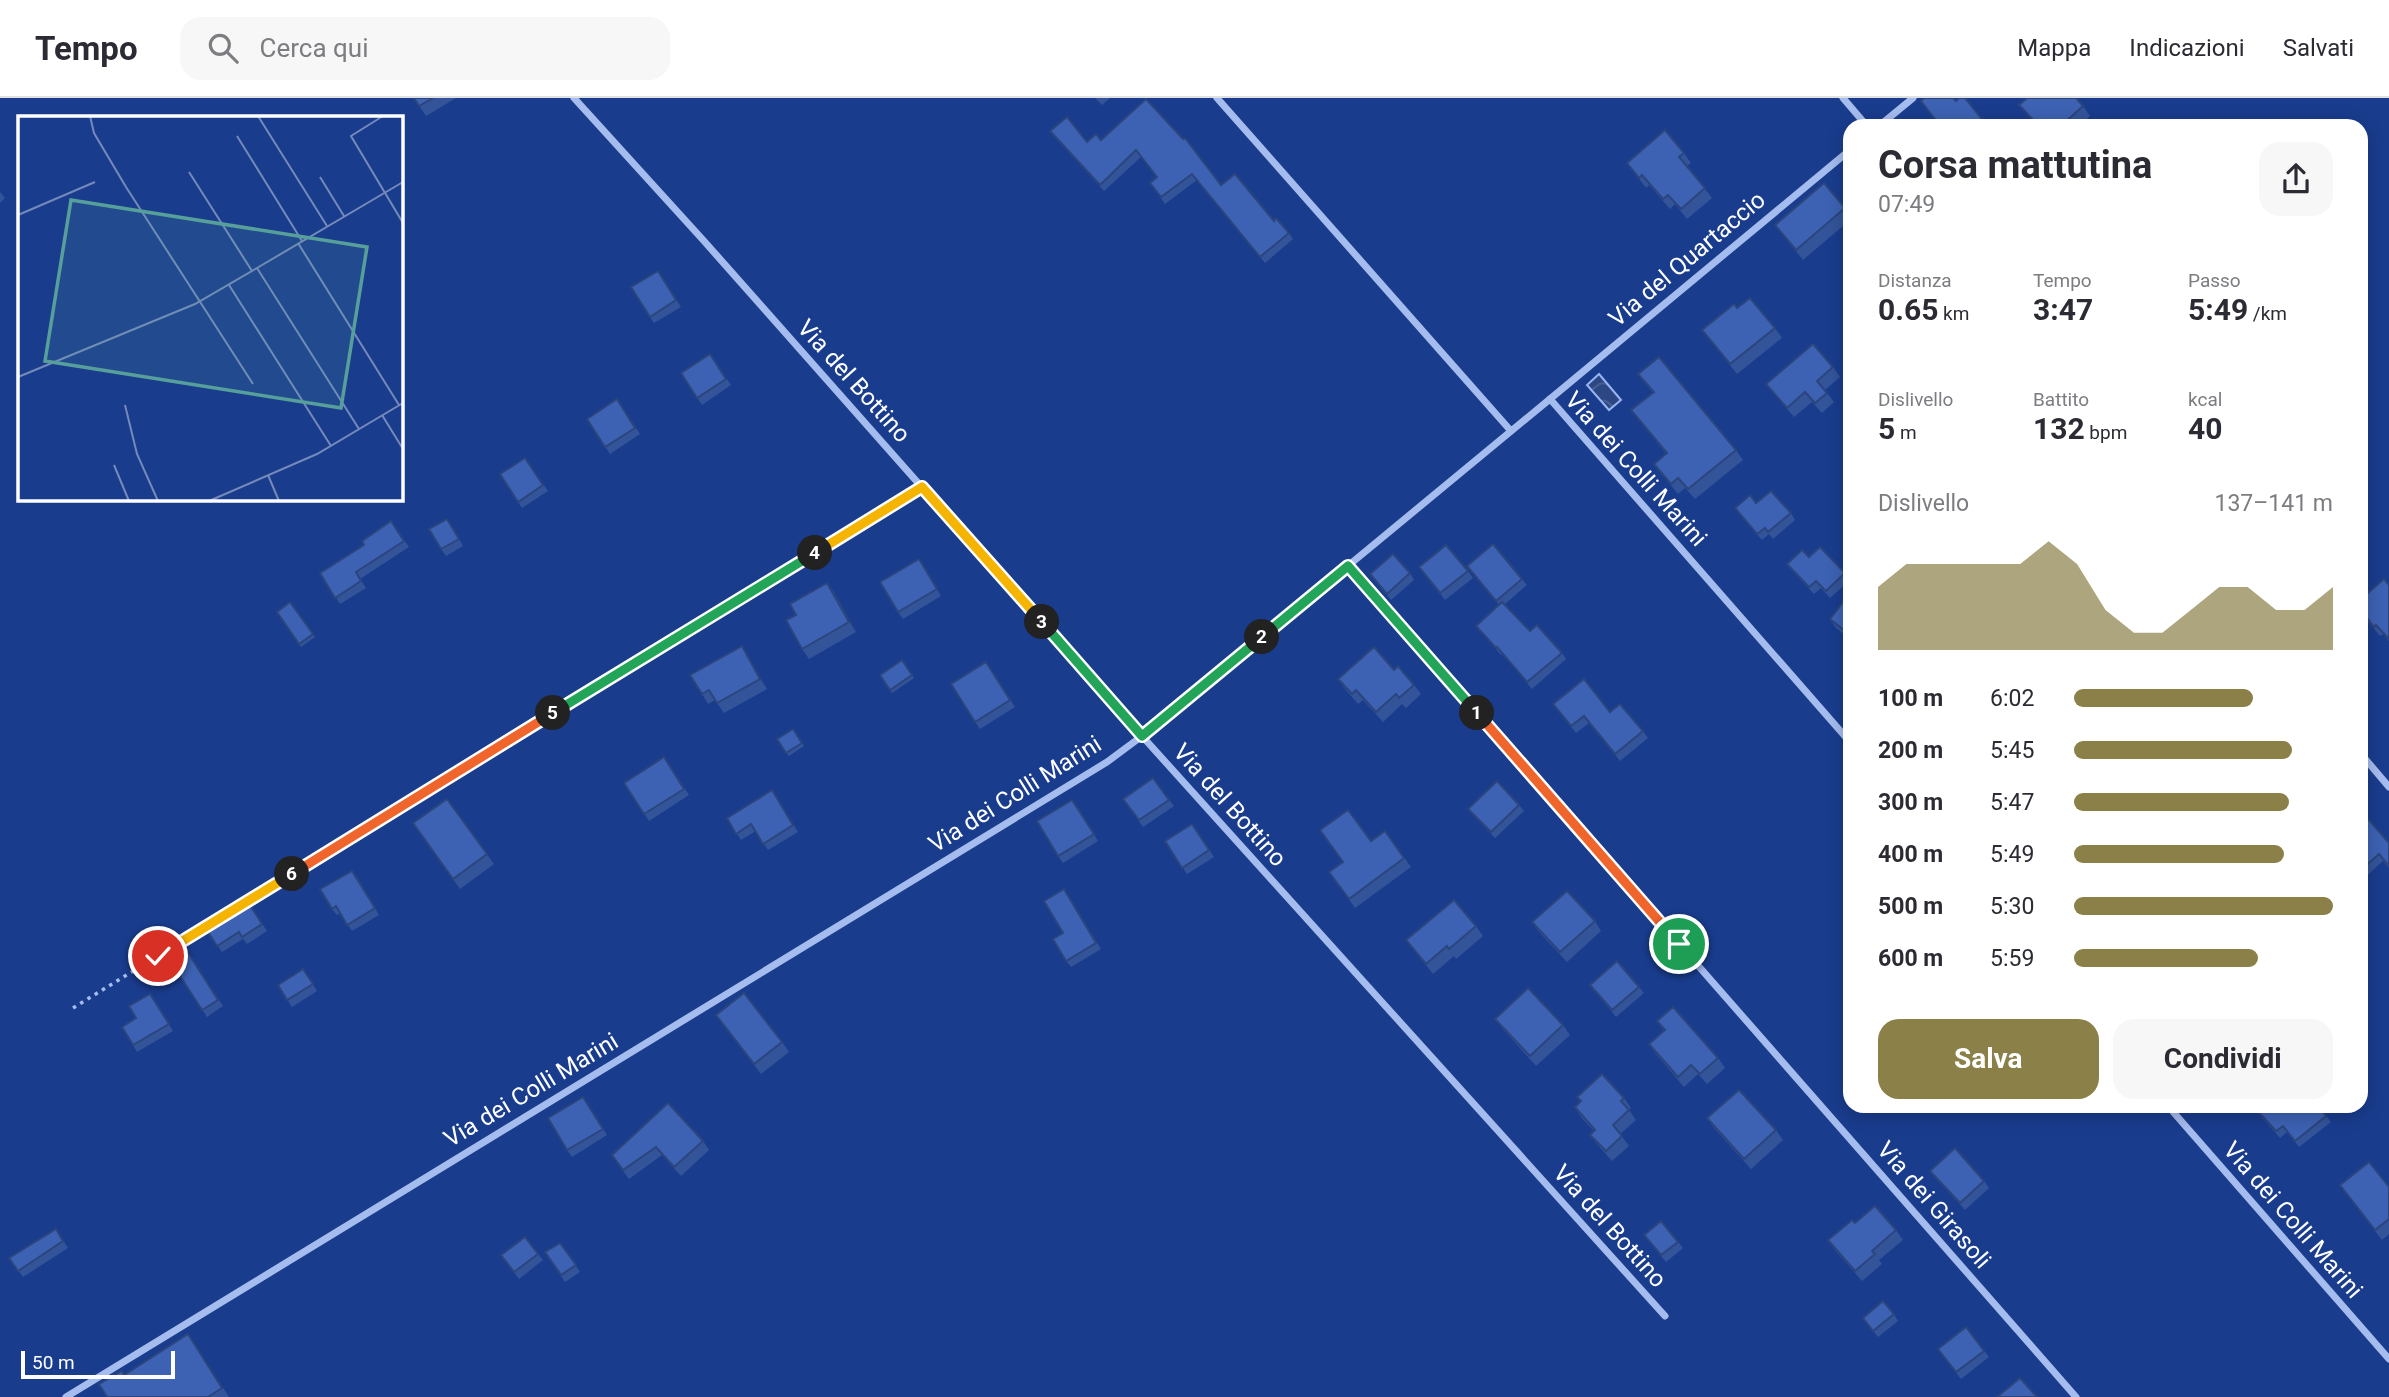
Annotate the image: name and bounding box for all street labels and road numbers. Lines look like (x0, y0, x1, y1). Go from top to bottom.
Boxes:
street label: Via del Quartaccio (1603, 186, 1771, 332)
street label: Via del Bottino (792, 314, 916, 448)
street label: Via dei Colli Marini (1559, 386, 1713, 552)
street label: Via dei Colli Marini (924, 730, 1106, 858)
street label: Via del Bottino (1168, 738, 1292, 872)
street label: Via dei Colli Marini (439, 1027, 623, 1153)
street label: Via dei Girasoli (1871, 1136, 1997, 1274)
street label: Via dei Colli Marini (2217, 1136, 2369, 1304)
street label: Via del Bottino (1548, 1159, 1672, 1293)

